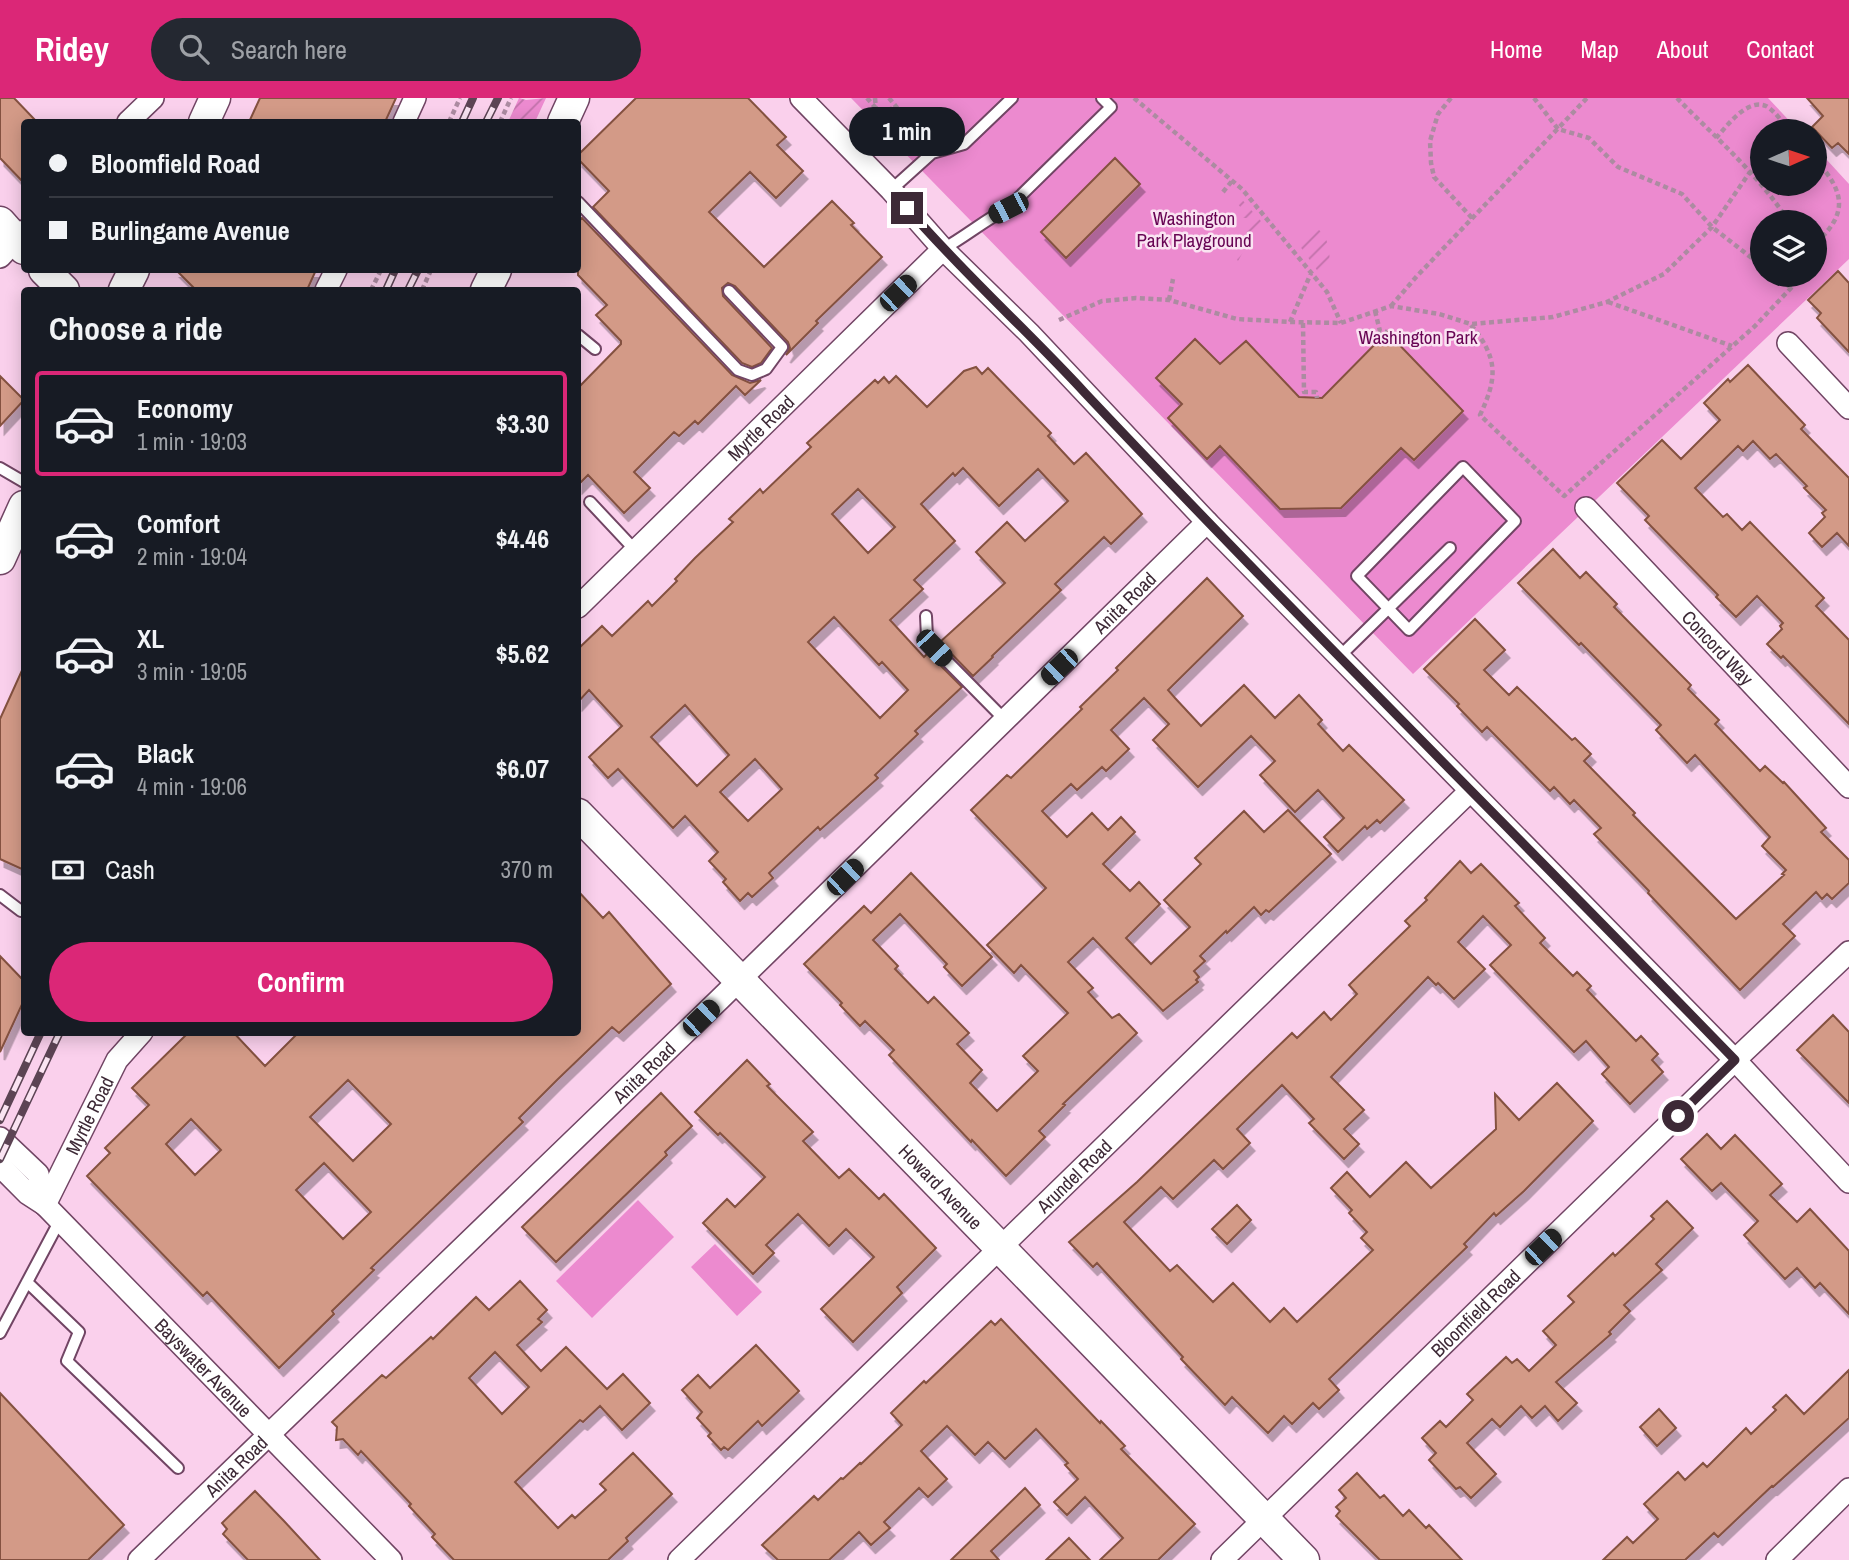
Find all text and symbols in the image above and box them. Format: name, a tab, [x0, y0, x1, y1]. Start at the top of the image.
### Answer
search box	[151, 18, 641, 81]
text: Ridey	[35, 27, 109, 71]
icon: search	[175, 30, 213, 68]
text: Search here	[231, 32, 347, 67]
text: Home	[1490, 33, 1542, 65]
text: Map	[1580, 33, 1619, 65]
text: About	[1657, 33, 1708, 65]
text: Contact	[1746, 33, 1814, 65]
callout: 1 min	[849, 106, 965, 155]
text: 1 min	[882, 116, 932, 147]
north arrow	[1750, 119, 1827, 196]
map controls	[1750, 119, 1827, 287]
text: Bloomfield Road	[91, 146, 260, 181]
car	[985, 189, 1032, 227]
route end	[891, 192, 923, 224]
park label: Washington Park Playground	[1136, 205, 1252, 253]
button: layers	[1750, 210, 1827, 287]
text: Burlingame Avenue	[91, 213, 290, 248]
car	[876, 271, 921, 315]
text: Choose a ride	[49, 307, 223, 350]
park label: Washington Park	[1359, 324, 1478, 350]
street label: Myrtle Road	[722, 389, 800, 466]
text: Economy	[137, 391, 233, 426]
icon: car	[53, 392, 116, 455]
text: $3.30	[496, 406, 549, 441]
text: 1 min · 19:03	[137, 426, 247, 457]
text: Comfort	[137, 506, 220, 541]
icon: car	[53, 507, 116, 570]
text: $4.46	[496, 521, 549, 556]
text: 2 min · 19:04	[137, 541, 247, 572]
street label: Anita Road	[1087, 566, 1162, 640]
street label: Concord Way	[1676, 605, 1759, 691]
text: XL	[137, 621, 164, 656]
icon: car	[53, 622, 116, 685]
car	[912, 626, 957, 670]
text: $5.62	[496, 636, 549, 671]
car	[1037, 645, 1082, 689]
text: 3 min · 19:05	[137, 656, 247, 687]
text: Black	[137, 736, 194, 771]
icon: car	[53, 737, 116, 800]
text: $6.07	[496, 751, 549, 786]
text: 4 min · 19:06	[137, 771, 247, 802]
icon: cash	[49, 851, 87, 889]
text: Cash	[105, 852, 155, 887]
text: 370 m	[501, 854, 553, 885]
car	[823, 855, 868, 899]
button: Confirm	[49, 942, 553, 1022]
car	[679, 996, 724, 1040]
street label: Anita Road	[606, 1036, 681, 1110]
street label: Myrtle Road	[59, 1072, 120, 1159]
route start	[1662, 1100, 1694, 1132]
street label: Arundel Road	[1030, 1133, 1117, 1219]
street label: Howard Avenue	[893, 1138, 988, 1235]
car	[1521, 1225, 1566, 1269]
street label: Bloomfield Road	[1425, 1263, 1526, 1362]
street label: Bayswater Avenue	[149, 1312, 258, 1423]
street label: Anita Road	[198, 1430, 273, 1503]

